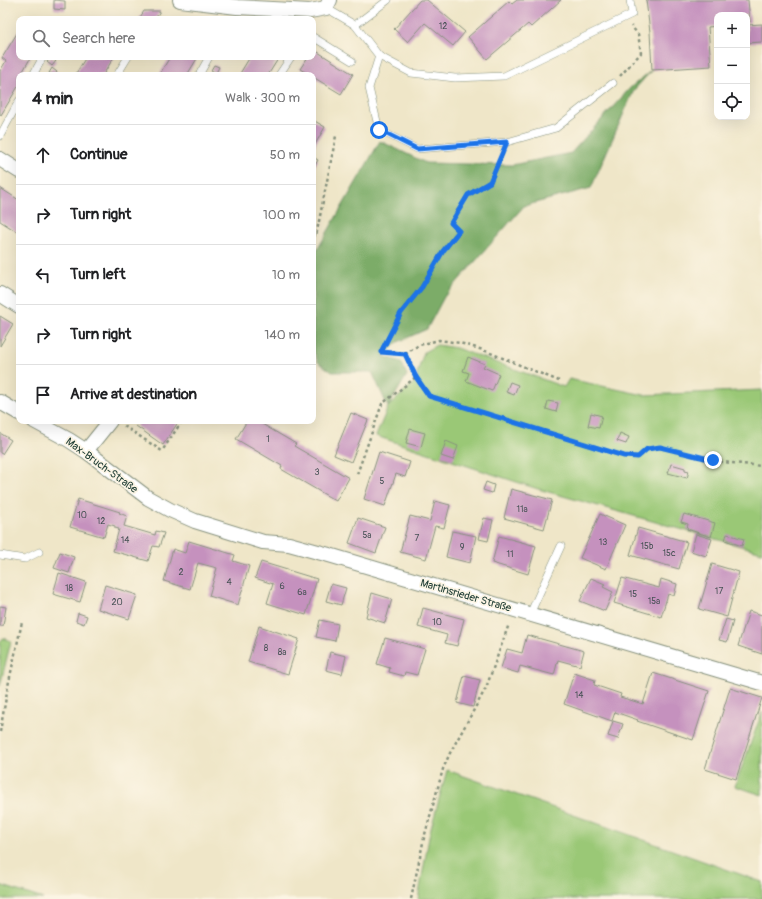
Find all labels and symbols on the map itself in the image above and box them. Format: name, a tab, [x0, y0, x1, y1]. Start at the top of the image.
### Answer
house number: 12	[439, 21, 447, 32]
route start	[370, 121, 388, 139]
house number: 1	[266, 434, 270, 445]
street label: Max-Bruch-Straße	[63, 435, 141, 496]
route end	[704, 451, 722, 469]
house number: 3	[314, 467, 320, 478]
house number: 5	[380, 476, 385, 487]
house number: 11a	[516, 504, 528, 515]
house number: 10	[77, 510, 87, 521]
house number: 12	[97, 516, 105, 527]
house number: 5a	[362, 530, 372, 541]
house number: 7	[415, 533, 420, 544]
house number: 14	[121, 535, 130, 546]
house number: 13	[599, 537, 607, 548]
house number: 15b	[641, 541, 654, 552]
house number: 9	[460, 542, 465, 553]
house number: 15c	[663, 548, 676, 559]
house number: 11	[506, 549, 514, 560]
house number: 2	[178, 567, 184, 578]
street label: Martinsrieder Straße	[419, 576, 513, 615]
house number: 4	[226, 577, 232, 588]
house number: 6	[279, 581, 285, 592]
house number: 18	[65, 583, 73, 594]
house number: 17	[715, 586, 723, 597]
house number: 6a	[297, 587, 307, 598]
house number: 15	[629, 589, 637, 600]
house number: 15a	[648, 596, 660, 607]
house number: 20	[111, 597, 123, 608]
house number: 10	[432, 617, 442, 628]
house number: 8	[264, 643, 269, 654]
house number: 8a	[278, 647, 286, 658]
house number: 14	[575, 690, 584, 701]

